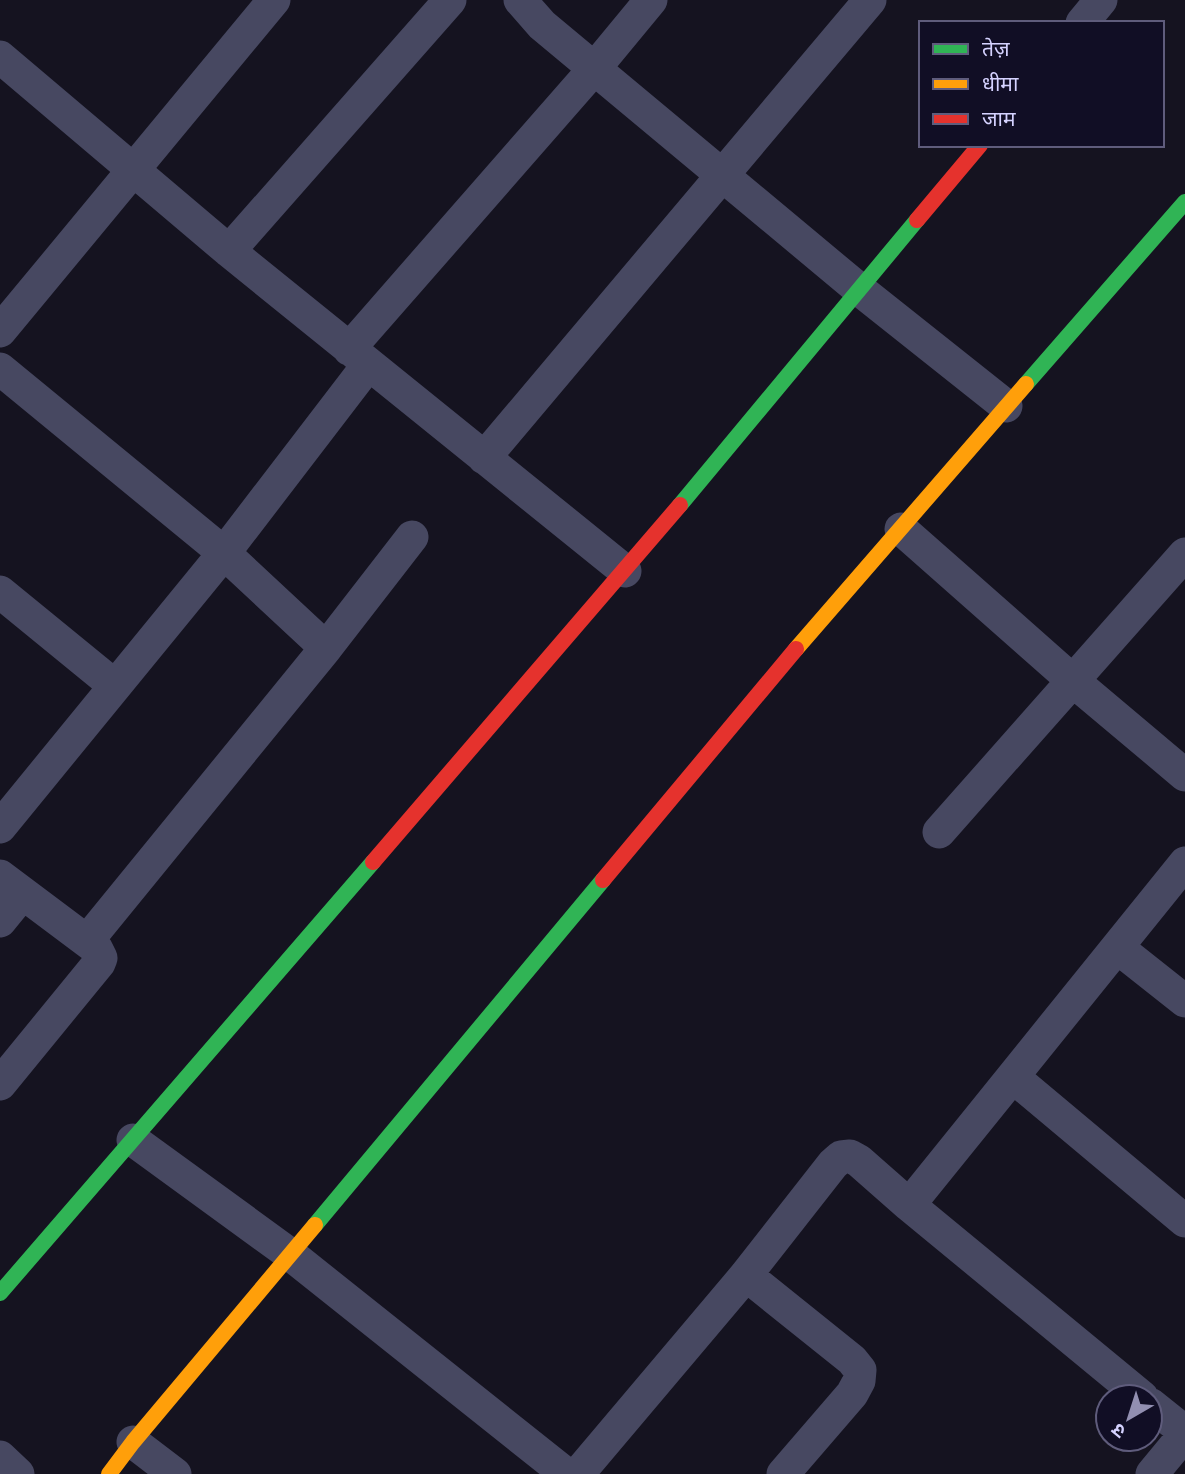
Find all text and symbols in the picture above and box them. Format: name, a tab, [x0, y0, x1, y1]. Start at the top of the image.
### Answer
legend	[919, 21, 1164, 147]
text: तेज़	[982, 37, 1010, 60]
text: धीमा	[982, 72, 1019, 95]
text: जाम	[982, 109, 1016, 130]
north arrow	[1094, 1383, 1164, 1453]
text: उ	[1108, 1419, 1130, 1441]

